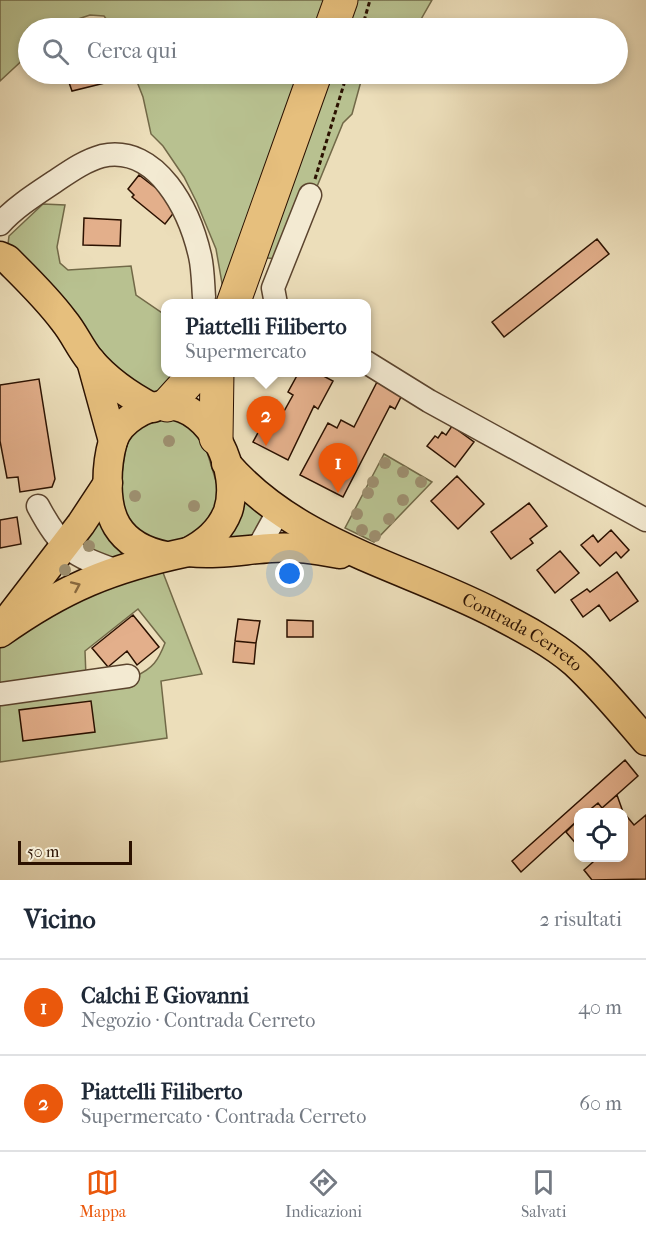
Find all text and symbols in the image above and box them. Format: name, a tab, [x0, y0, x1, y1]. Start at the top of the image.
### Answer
search box	[18, 18, 628, 84]
icon: search	[39, 35, 72, 68]
text: Cerca qui	[87, 38, 177, 64]
popup	[161, 299, 371, 377]
text: Piattelli Filiberto	[185, 314, 347, 340]
text: Supermercato	[185, 340, 306, 363]
pin: 2	[246, 396, 286, 446]
pin: 1	[318, 444, 358, 493]
your location	[275, 559, 304, 588]
one-way arrow	[70, 581, 81, 593]
street label: Contrada Cerreto	[459, 589, 587, 675]
map controls	[574, 808, 628, 862]
button: locate	[574, 808, 628, 862]
scale bar	[18, 838, 132, 866]
text: 50 m	[27, 842, 59, 861]
text: Vicino	[24, 904, 96, 935]
text: 2 risultati	[539, 908, 622, 931]
text: Calchi E Giovanni	[81, 983, 249, 1009]
text: 1	[40, 996, 47, 1019]
text: 40 m	[578, 996, 622, 1019]
text: Negozio · Contrada Cerreto	[81, 1009, 315, 1032]
text: Piattelli Filiberto	[81, 1079, 242, 1105]
text: 2	[38, 1092, 49, 1115]
text: 60 m	[579, 1092, 622, 1115]
text: Supermercato · Contrada Cerreto	[81, 1105, 366, 1128]
tab: Mappa	[79, 1166, 126, 1221]
tab: Indicazioni	[285, 1166, 362, 1221]
tab: Salvati	[521, 1166, 567, 1221]

